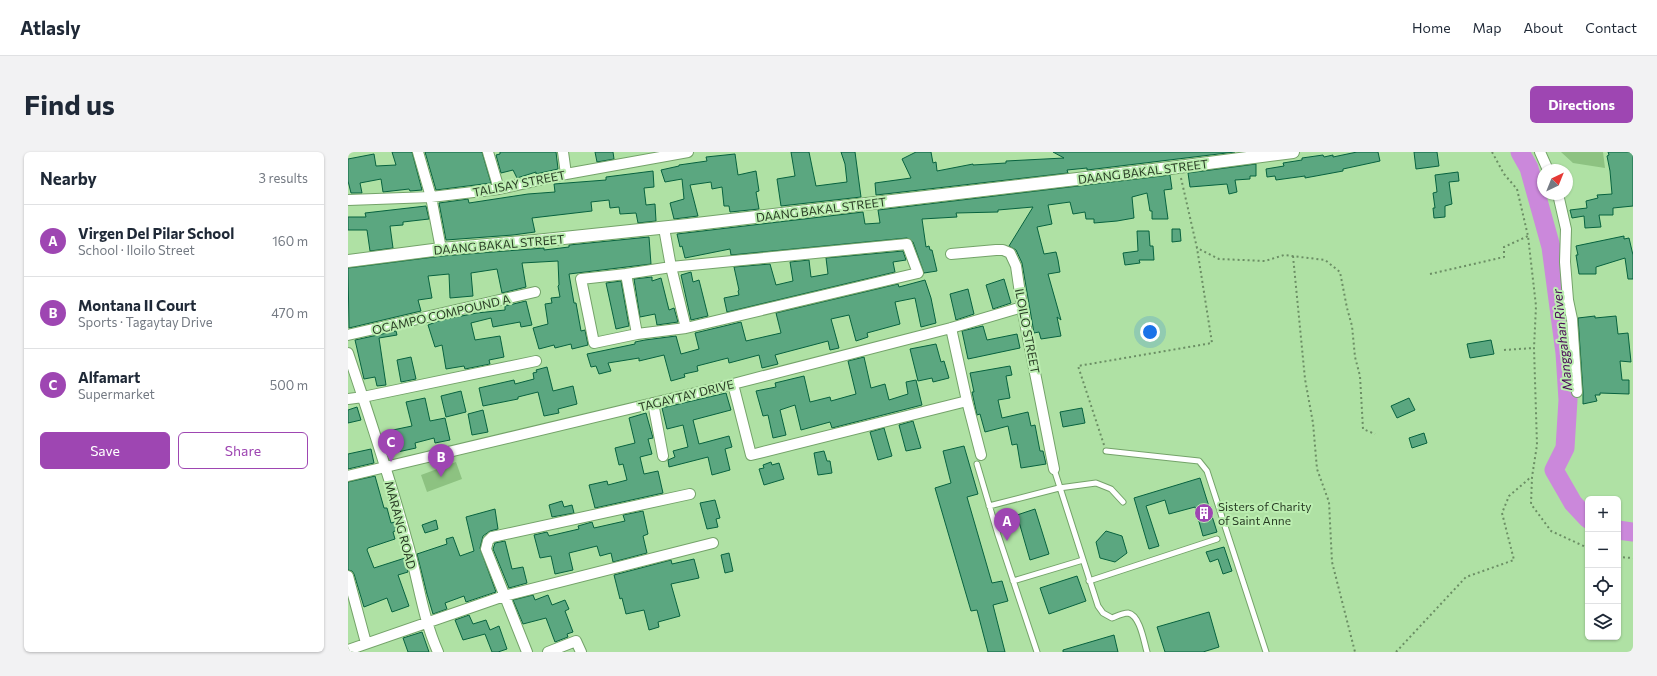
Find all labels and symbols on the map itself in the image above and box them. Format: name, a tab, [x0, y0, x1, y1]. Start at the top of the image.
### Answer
street label: DAANG BAKAL STREET	[1077, 156, 1209, 186]
north arrow	[1537, 164, 1573, 200]
street label: TALISAY STREET	[471, 167, 567, 199]
street label: DAANG BAKAL STREET	[755, 194, 887, 224]
street label: DAANG BAKAL STREET	[433, 231, 565, 257]
street label: ILOILO STREET	[1013, 287, 1043, 375]
water label: Manggahan River	[1549, 288, 1575, 392]
street label: OCAMPO COMPOUND A	[371, 291, 511, 337]
your location	[1140, 322, 1160, 342]
street label: TAGAYTAY DRIVE	[637, 376, 735, 414]
pin: C	[378, 429, 404, 462]
pin: B	[428, 444, 454, 477]
street label: MARANG ROAD	[383, 479, 420, 571]
place label: Sisters of Charity of Saint Anne	[1218, 499, 1312, 527]
building icon: Sisters of Charity of Saint Anne	[1193, 502, 1215, 524]
pin: A	[994, 508, 1020, 541]

